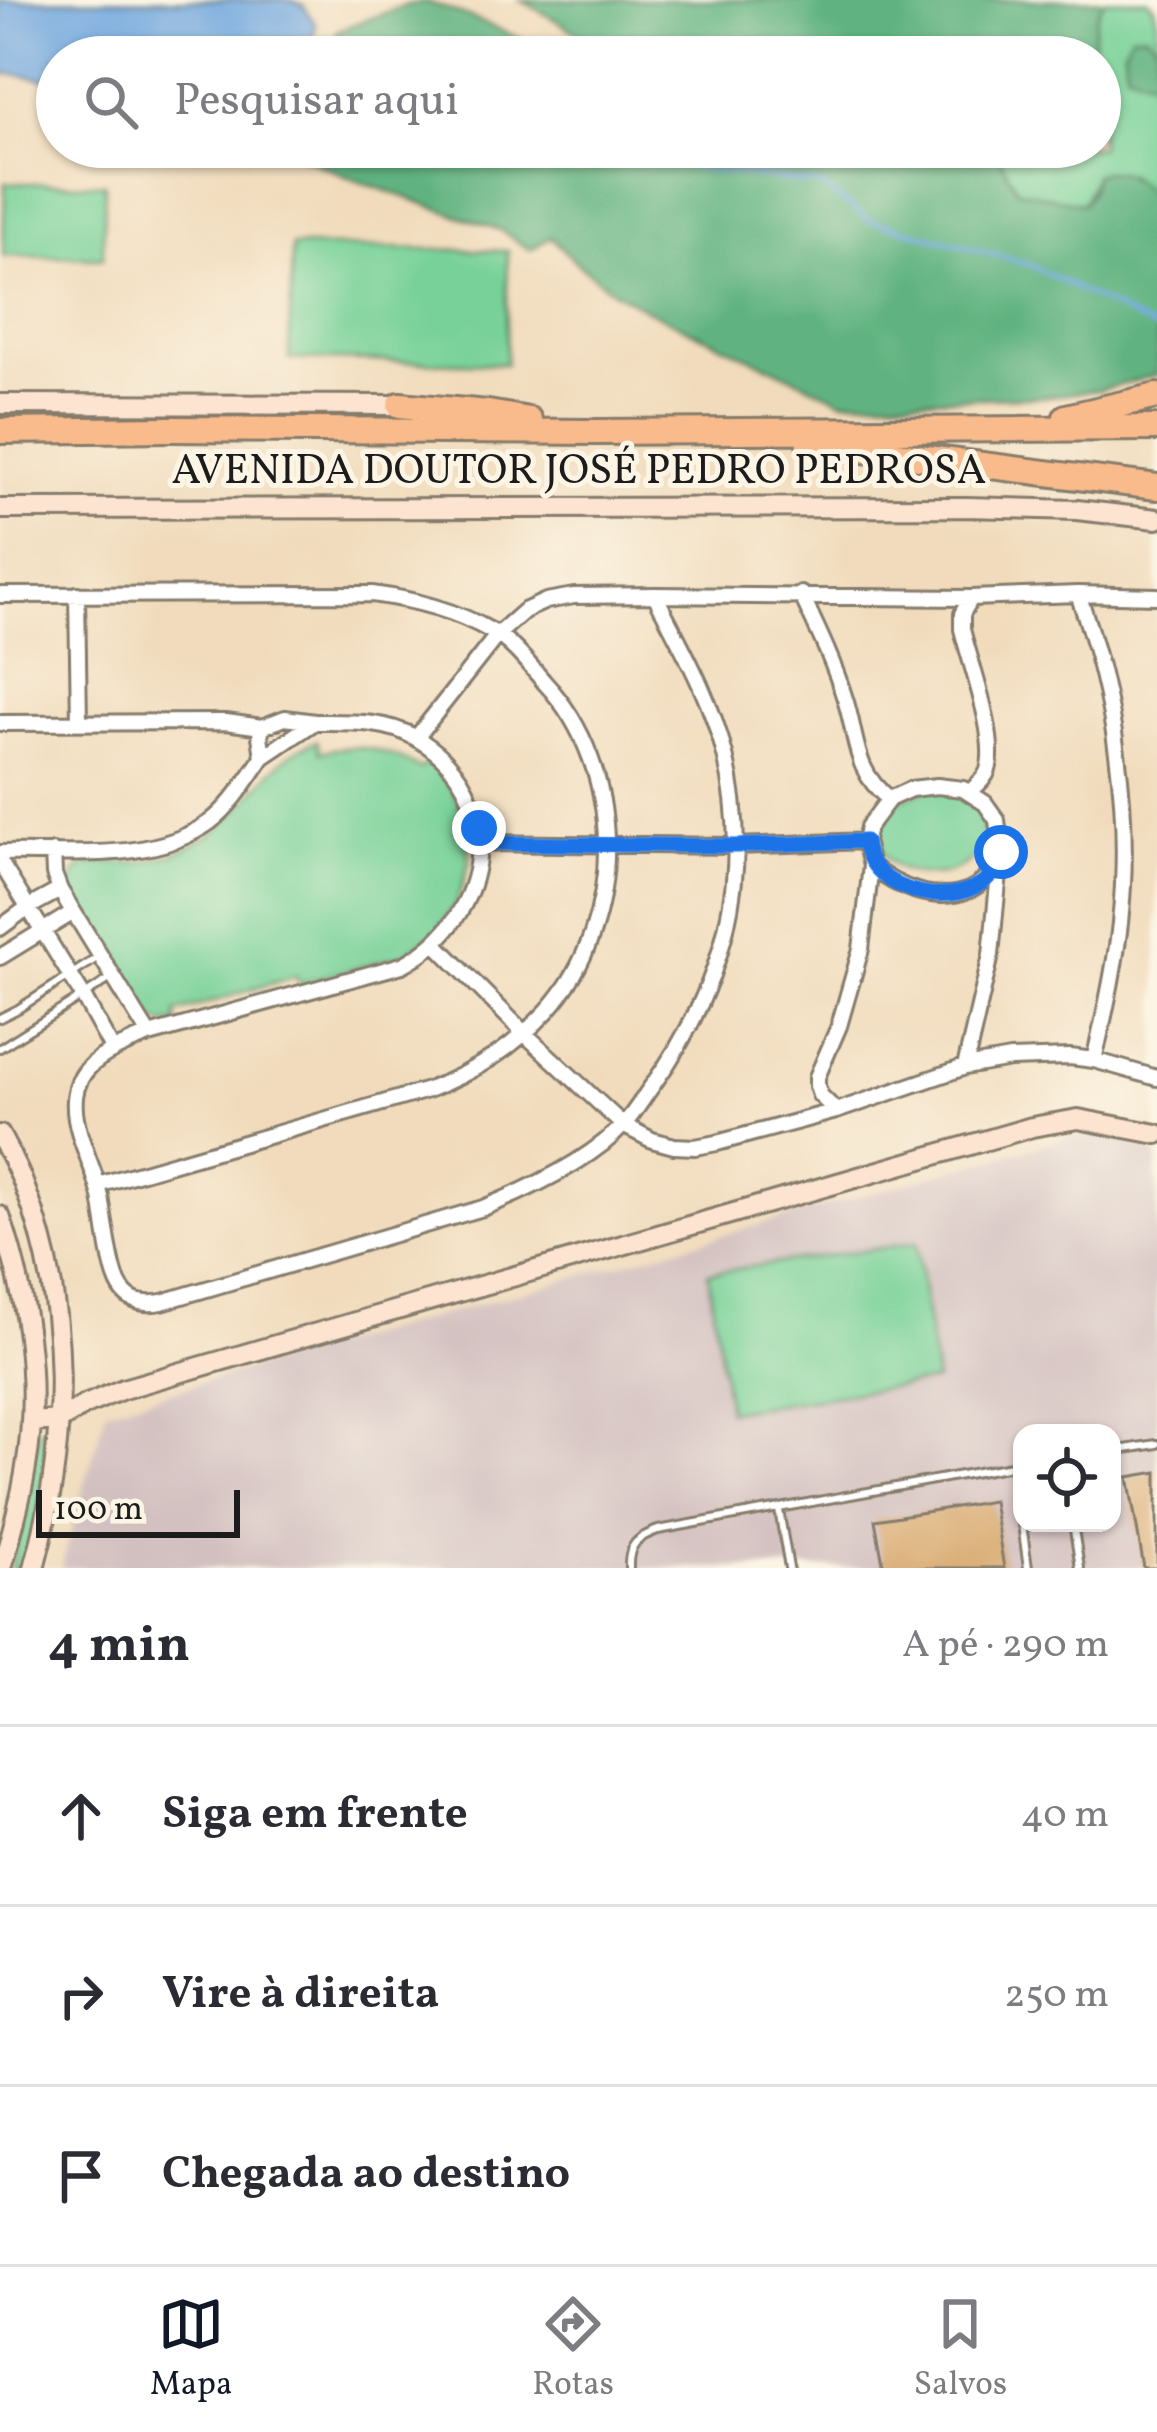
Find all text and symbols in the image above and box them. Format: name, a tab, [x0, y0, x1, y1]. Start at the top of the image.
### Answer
search box	[36, 36, 1121, 168]
icon: search	[78, 69, 144, 135]
text: Pesquisar aqui	[174, 71, 459, 134]
street label: AVENIDA DOUTOR JOSÉ PEDRO PEDROSA	[172, 443, 986, 502]
route end	[452, 801, 506, 855]
route start	[974, 825, 1028, 879]
map controls	[1013, 1424, 1121, 1532]
button: locate	[1013, 1424, 1121, 1532]
scale bar	[36, 1484, 240, 1537]
text: 100 m	[54, 1488, 143, 1534]
text: 4 min	[48, 1611, 190, 1682]
text: A pé · 290 m	[902, 1619, 1109, 1673]
icon: ahead	[48, 1783, 114, 1849]
text: Siga em frente	[162, 1784, 468, 1847]
text: 40 m	[1021, 1789, 1109, 1843]
icon: right	[48, 1963, 114, 2029]
text: Vire à direita	[162, 1964, 439, 2027]
text: 250 m	[1004, 1969, 1109, 2023]
icon: arrive	[48, 2143, 114, 2209]
text: Chegada ao destino	[162, 2144, 570, 2207]
tab: Mapa	[150, 2291, 232, 2409]
tab: Rotas	[532, 2291, 614, 2409]
tab: Salvos	[914, 2291, 1007, 2409]

